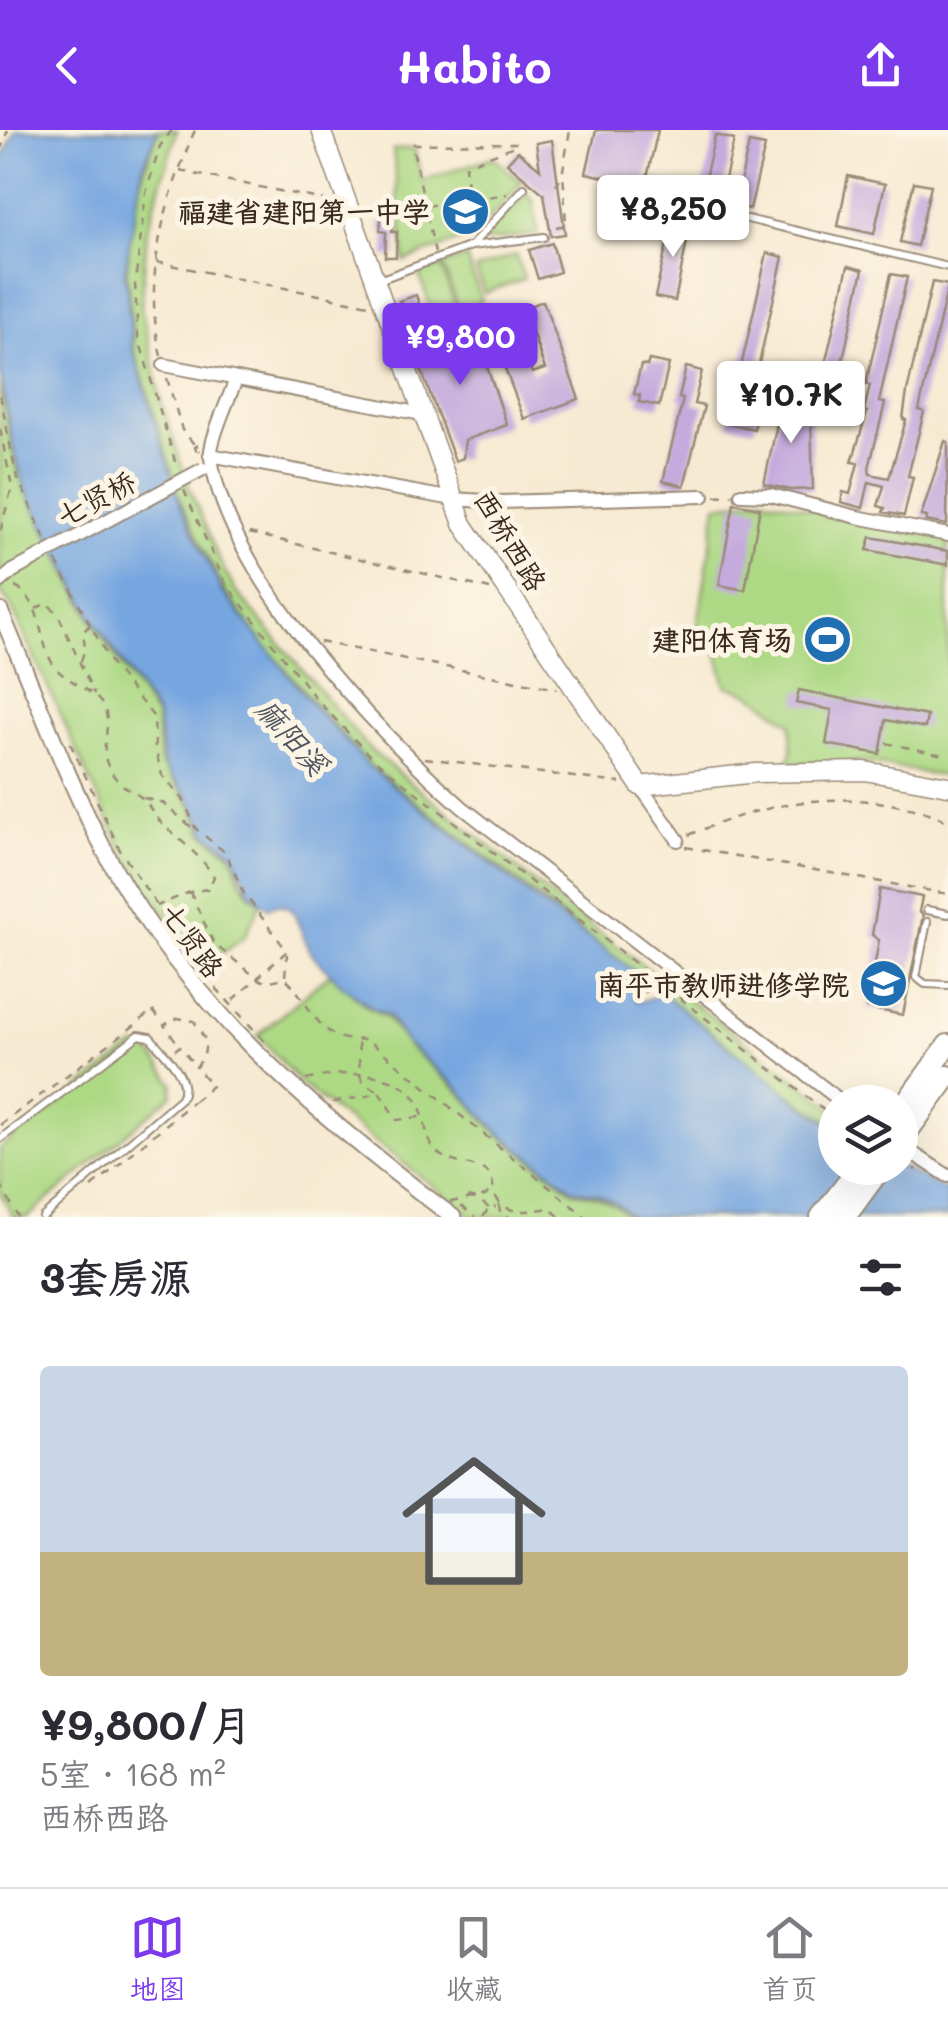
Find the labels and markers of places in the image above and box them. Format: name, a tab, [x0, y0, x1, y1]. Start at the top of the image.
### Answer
pin: ¥8,250	[592, 175, 754, 260]
school or university icon: 福建省建阳第一中学	[439, 185, 491, 237]
place label: 福建省建阳第一中学	[178, 193, 430, 229]
pin: ¥9,800	[379, 303, 541, 388]
pin: ¥10.7K	[710, 361, 872, 446]
sports icon: 建阳体育场	[801, 613, 853, 665]
place label: 建阳体育场	[652, 621, 792, 657]
school or university icon: 南平市教师进修学院	[858, 958, 910, 1010]
place label: 南平市教师进修学院	[597, 966, 849, 1002]

